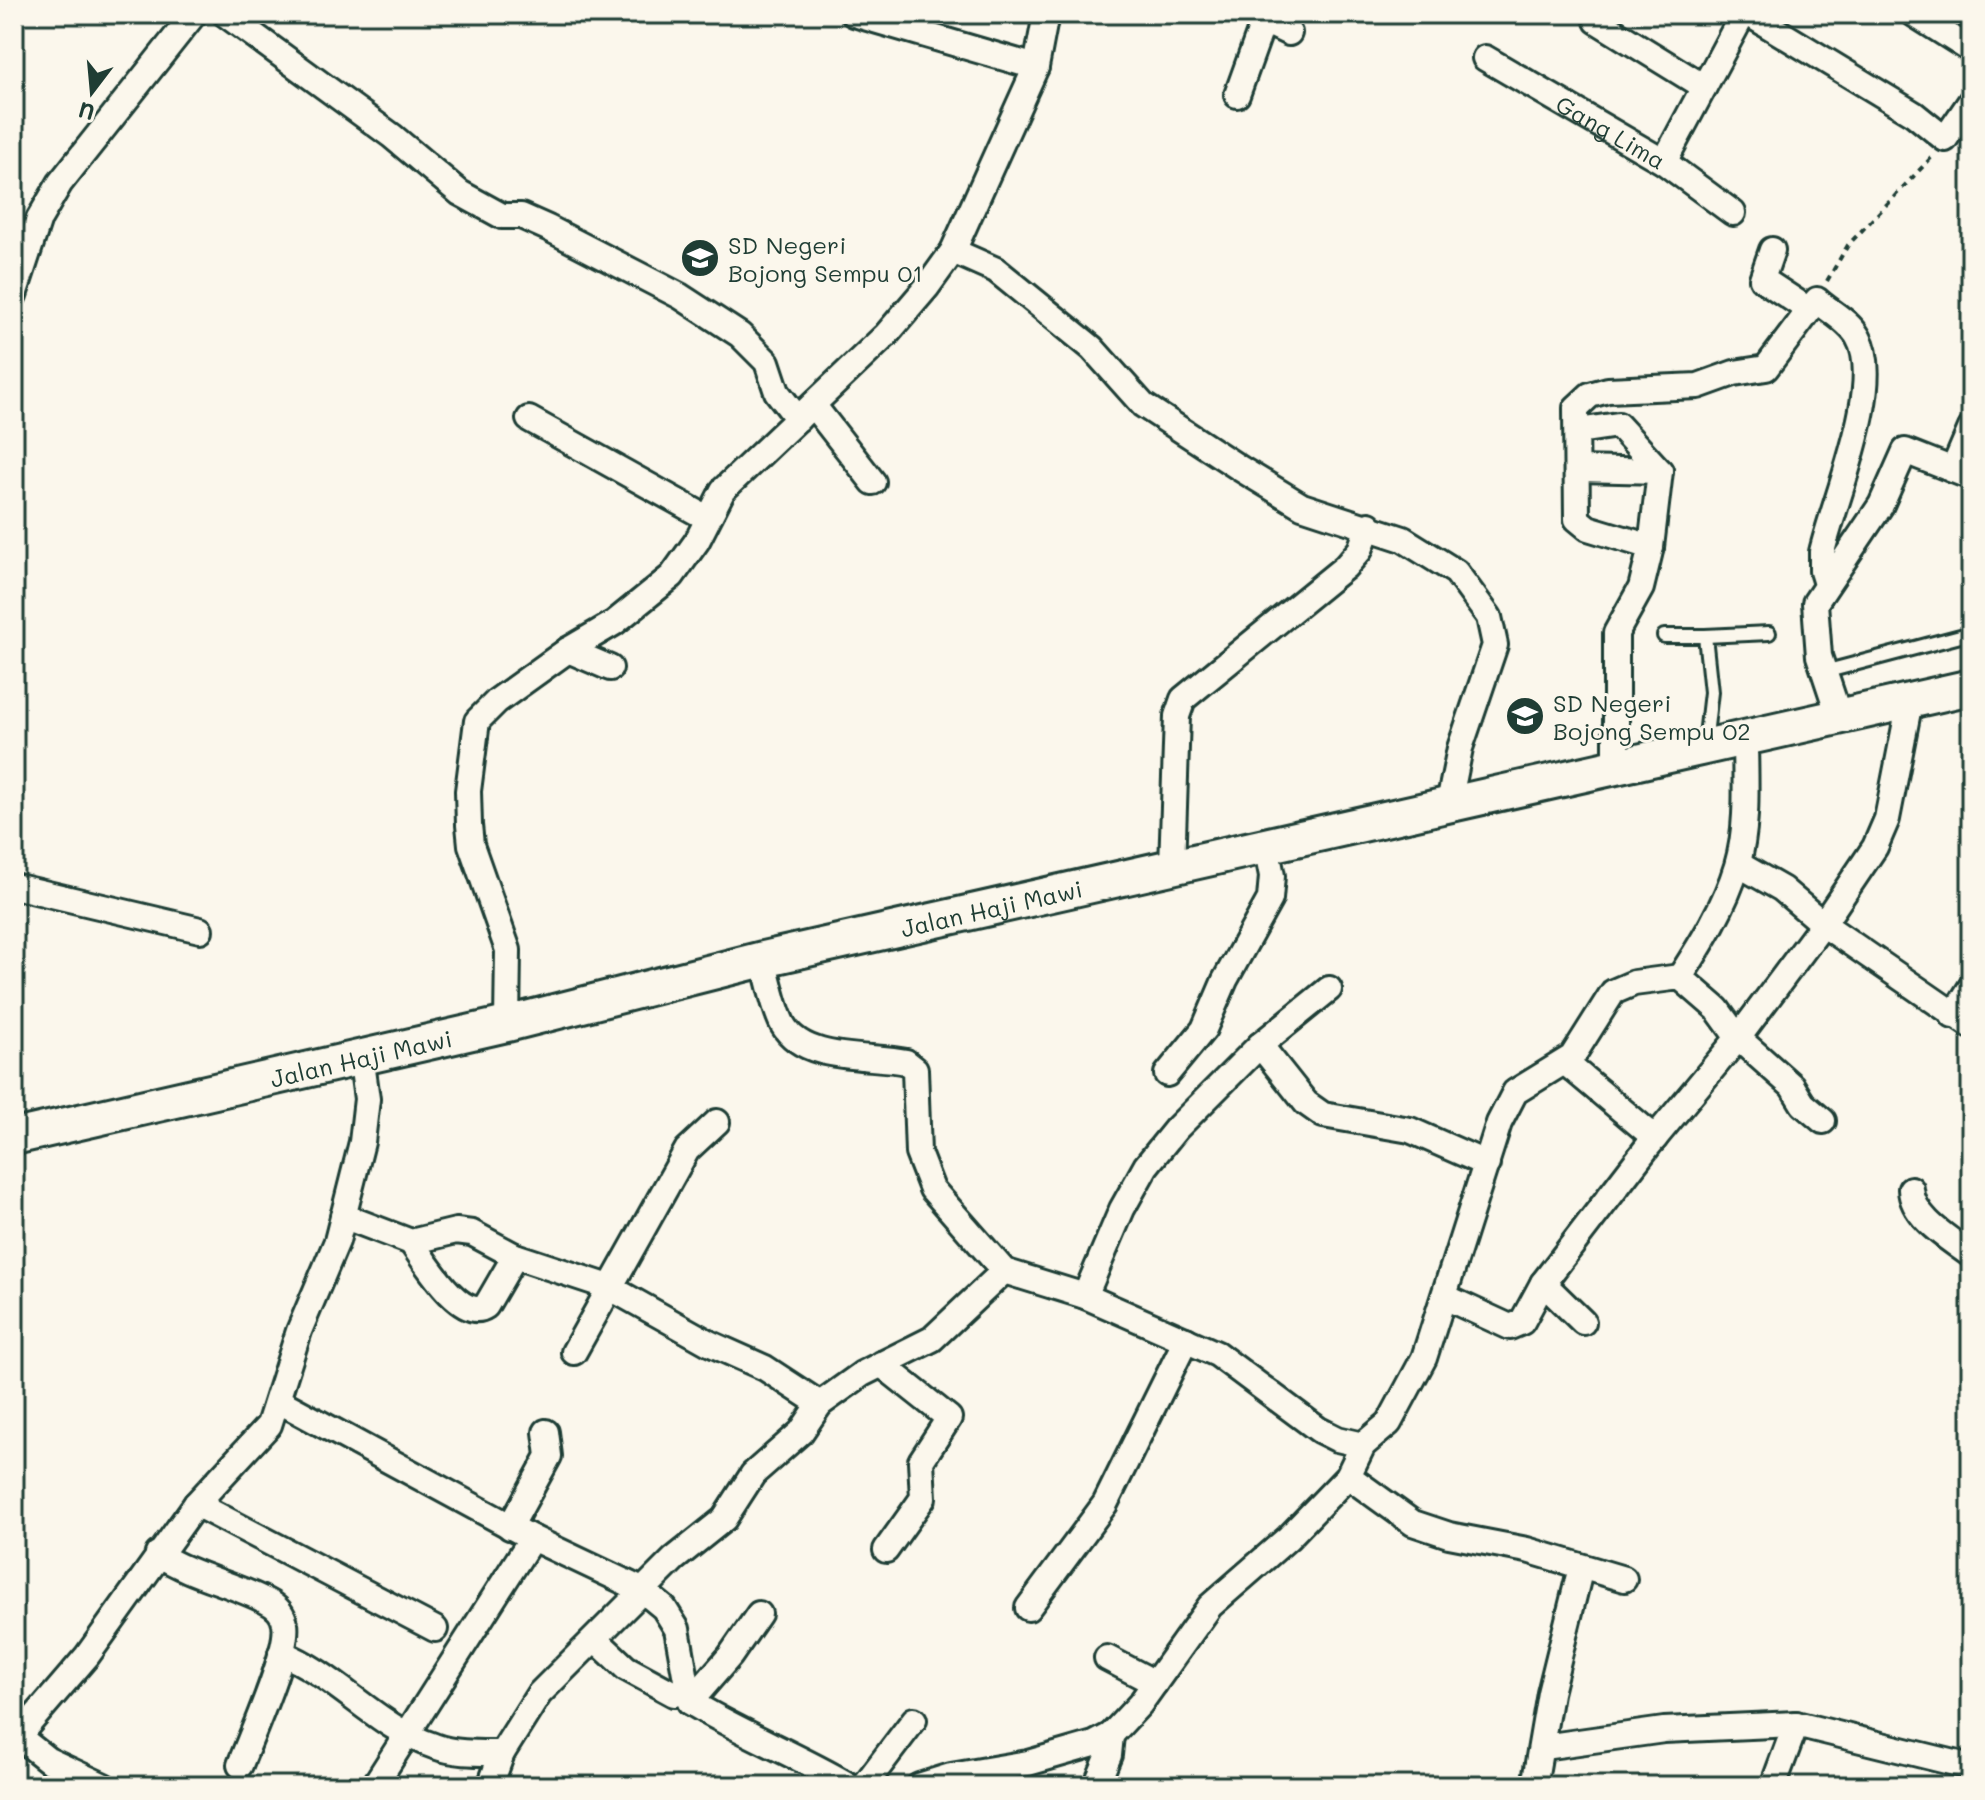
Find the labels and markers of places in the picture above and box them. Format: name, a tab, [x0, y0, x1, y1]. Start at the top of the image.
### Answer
place label: SD Negeri Bojong Sempu 01	[728, 229, 923, 288]
school or university icon: SD Negeri Bojong Sempu 01	[679, 237, 721, 279]
place label: SD Negeri Bojong Sempu 02	[1553, 687, 1751, 746]
school or university icon: SD Negeri Bojong Sempu 02	[1504, 695, 1546, 737]

